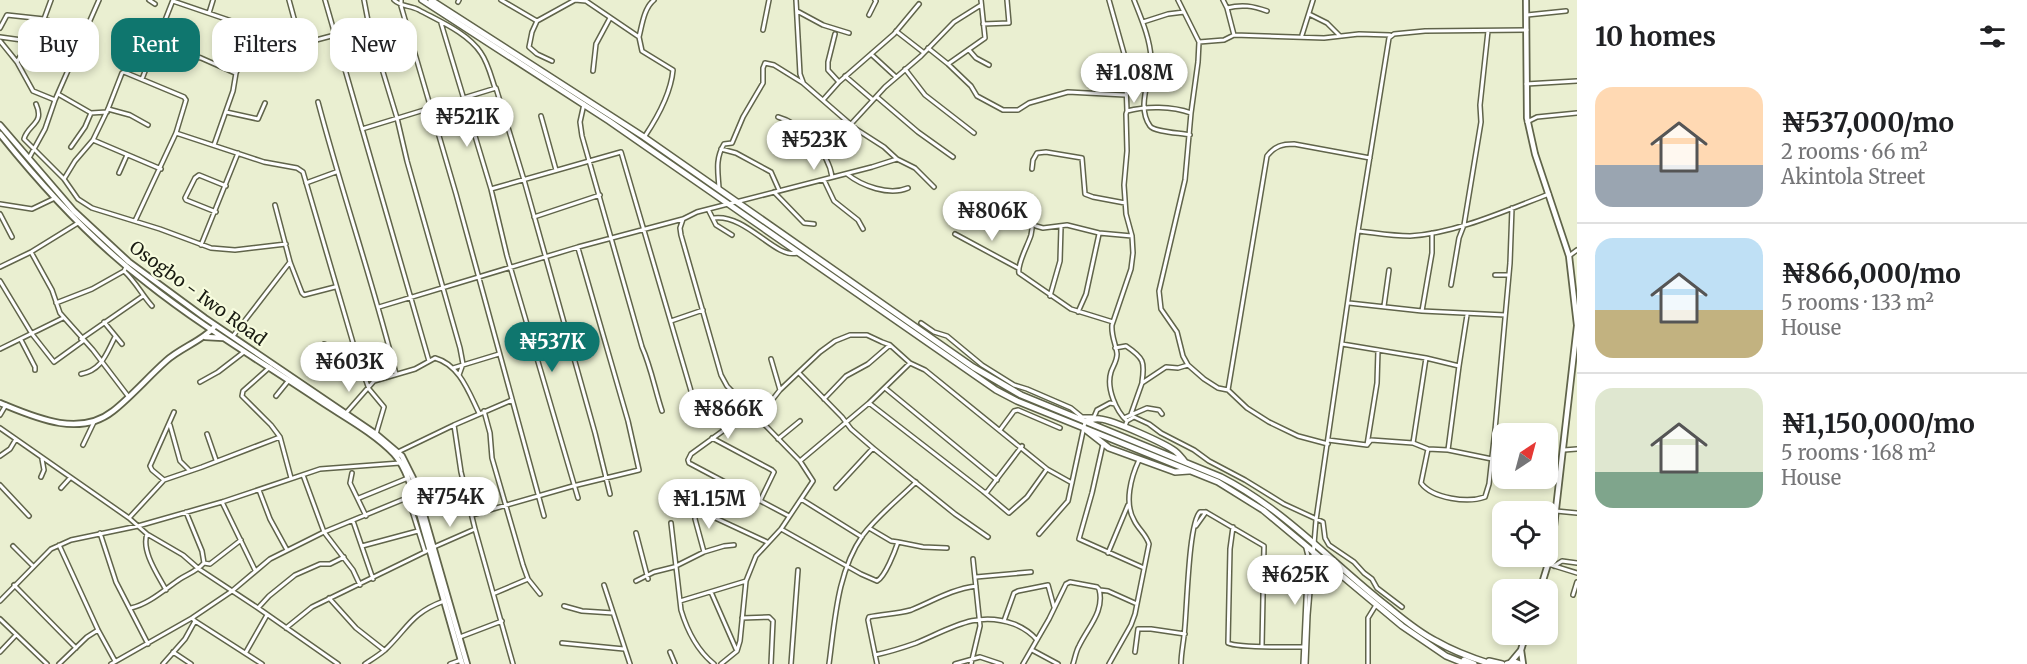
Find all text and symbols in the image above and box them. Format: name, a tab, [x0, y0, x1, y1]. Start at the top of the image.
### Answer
chip: Buy	[18, 18, 99, 72]
chip: Rent	[111, 18, 200, 72]
chip: Filters	[212, 18, 318, 72]
chip: New	[330, 18, 417, 72]
text: 10 homes	[1595, 20, 1716, 53]
icon: filters	[1976, 20, 2009, 53]
pin: ₦1.08M	[1085, 53, 1183, 104]
text: ₦1.08M	[1095, 60, 1173, 85]
pin: ₦521K	[425, 97, 509, 148]
text: ₦521K	[435, 104, 499, 129]
text: ₦537,000/mo	[1781, 106, 1954, 139]
icon: home	[1643, 111, 1715, 183]
pin: ₦523K	[772, 120, 856, 171]
text: ₦523K	[781, 127, 847, 152]
text: 2 rooms · 66 m²	[1781, 139, 1928, 164]
text: Akintola Street	[1781, 164, 1925, 189]
pin: ₦806K	[950, 191, 1034, 242]
text: ₦806K	[957, 198, 1027, 223]
street label: Osogbo - Iwo Road	[125, 236, 271, 351]
text: ₦866,000/mo	[1781, 257, 1961, 290]
icon: home	[1643, 262, 1715, 334]
text: 5 rooms · 133 m²	[1781, 290, 1934, 315]
text: House	[1781, 315, 1841, 340]
pin: ₦537K	[510, 322, 594, 373]
text: ₦537K	[519, 329, 585, 354]
pin: ₦603K	[307, 342, 391, 393]
text: ₦603K	[314, 349, 384, 374]
pin: ₦866K	[686, 389, 770, 440]
text: ₦866K	[693, 396, 763, 421]
text: ₦1,150,000/mo	[1781, 407, 1975, 440]
icon: home	[1643, 412, 1715, 484]
north arrow	[1492, 423, 1558, 489]
map controls	[1492, 423, 1558, 645]
text: 5 rooms · 168 m²	[1781, 440, 1936, 465]
text: House	[1781, 465, 1841, 490]
pin: ₦754K	[408, 477, 492, 528]
pin: ₦1.15M	[660, 479, 758, 530]
text: ₦754K	[416, 484, 484, 509]
text: ₦1.15M	[672, 486, 746, 511]
button: locate	[1492, 501, 1558, 567]
pin: ₦625K	[1253, 555, 1337, 606]
text: ₦625K	[1261, 562, 1329, 587]
button: layers	[1492, 579, 1558, 645]

